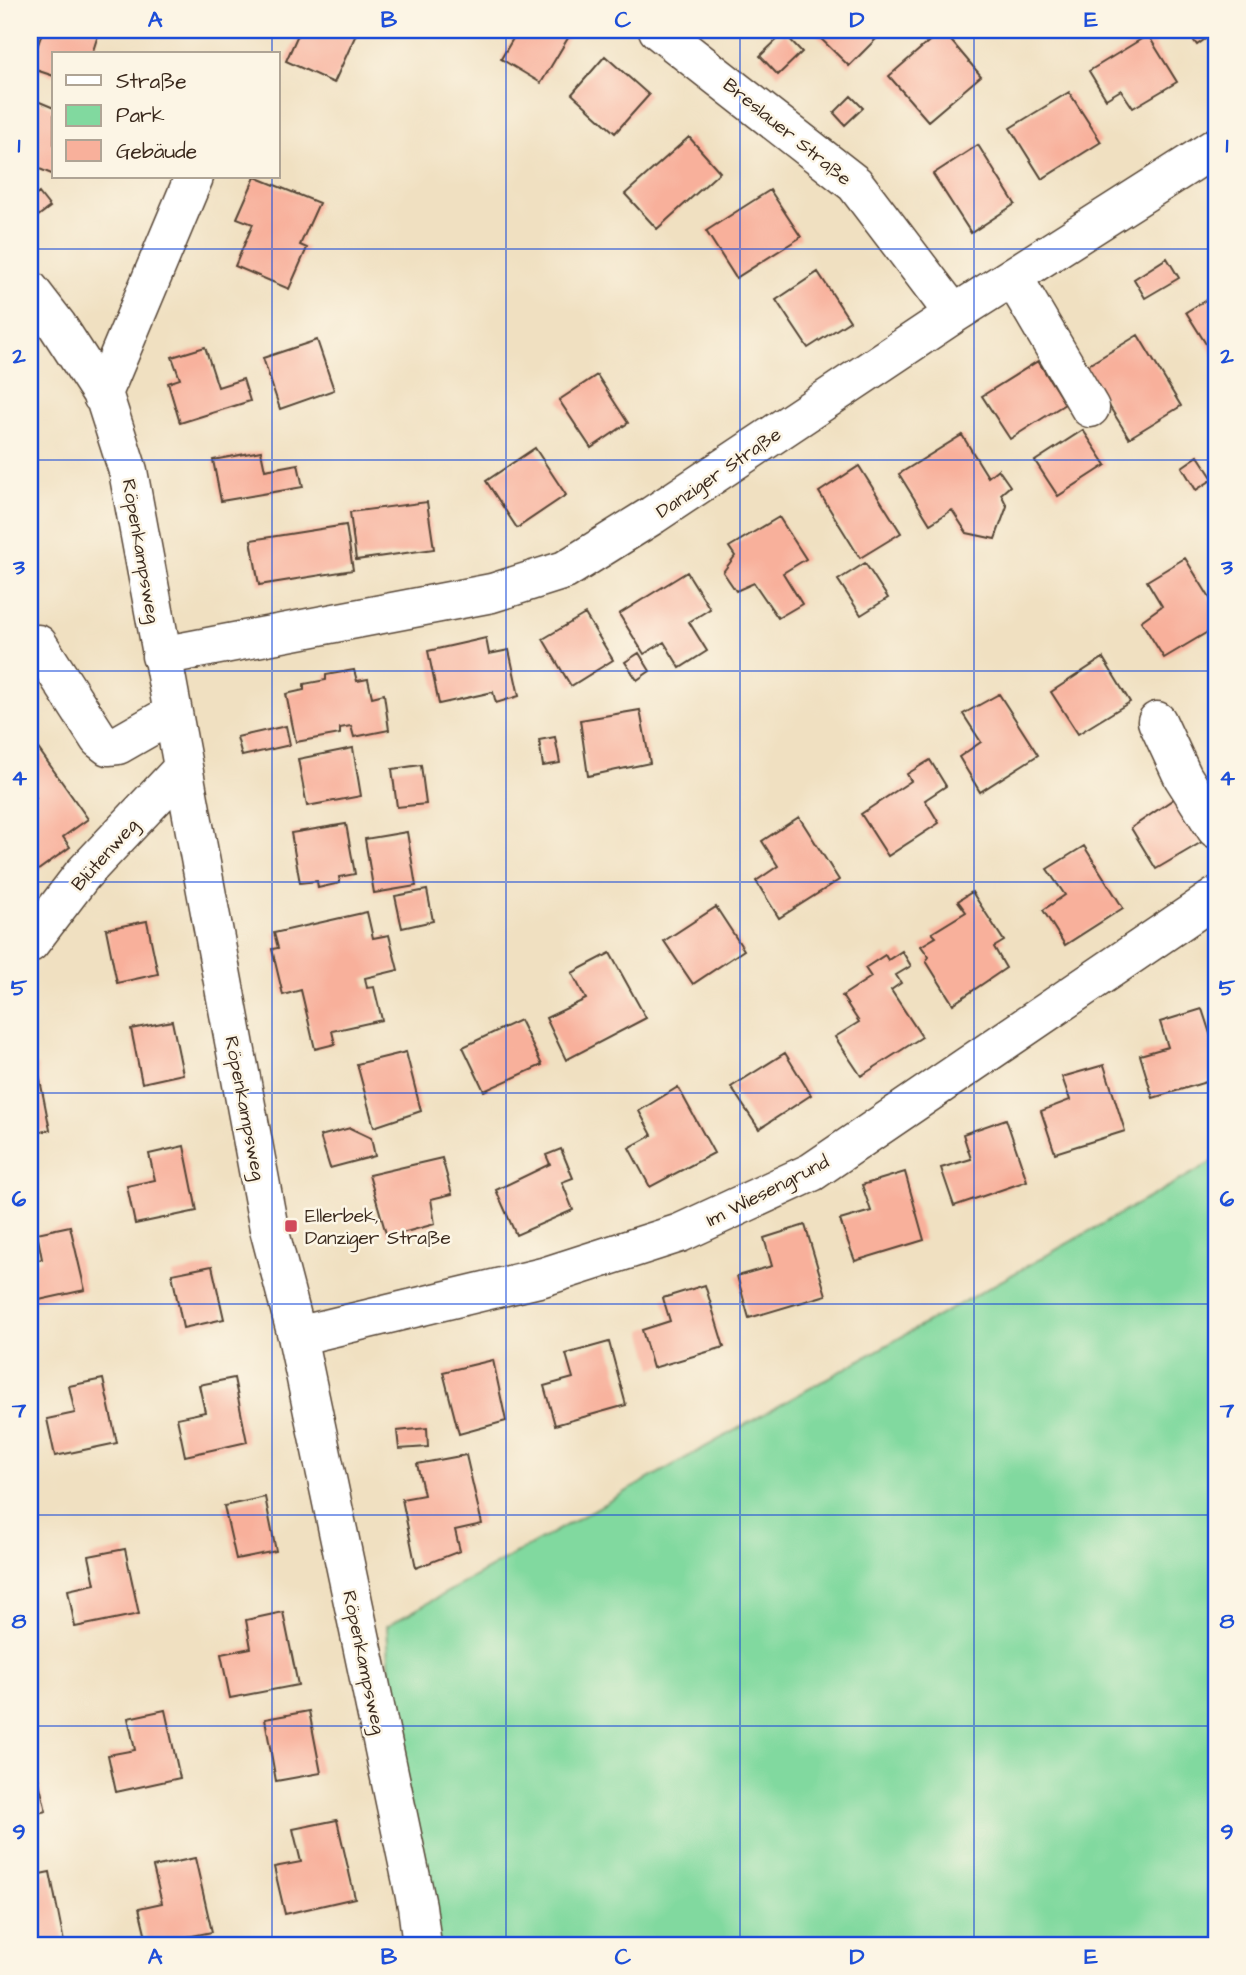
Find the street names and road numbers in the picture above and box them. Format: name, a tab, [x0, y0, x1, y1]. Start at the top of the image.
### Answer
street label: Breslauer Straße	[717, 72, 857, 192]
street label: Danziger Straße	[651, 421, 787, 526]
street label: Röpenkampsweg	[114, 477, 167, 626]
street label: Blütenweg	[65, 813, 146, 898]
street label: Röpenkampsweg	[216, 1034, 272, 1183]
street label: Im Wiesengrund	[702, 1149, 835, 1235]
street label: Röpenkampsweg	[334, 1588, 392, 1737]

